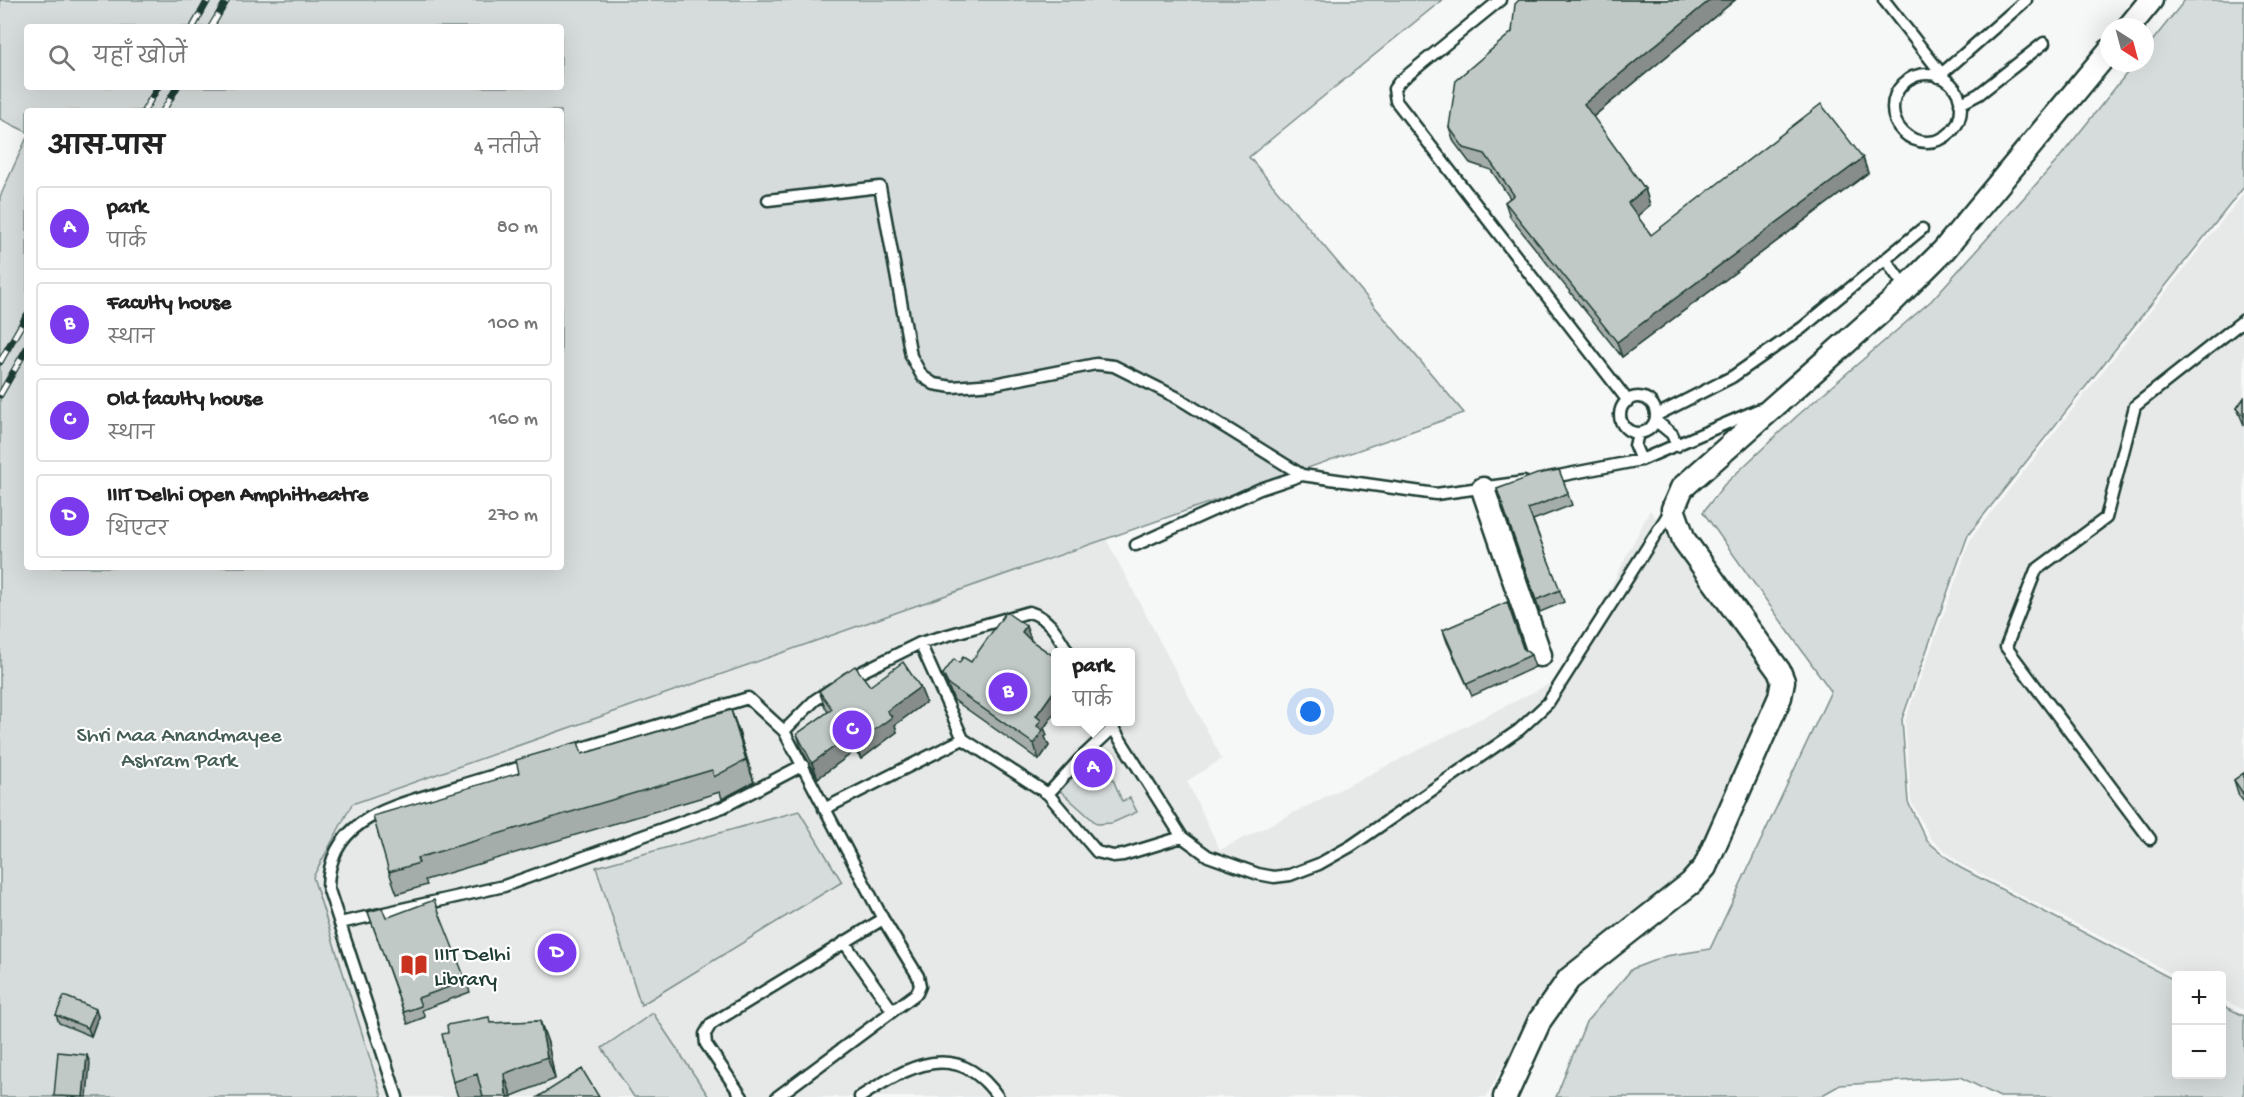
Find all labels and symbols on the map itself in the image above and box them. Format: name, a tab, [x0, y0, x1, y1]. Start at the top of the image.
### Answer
north arrow	[2100, 18, 2154, 72]
pin: B	[988, 670, 1028, 714]
your location	[1296, 697, 1325, 726]
pin: C	[832, 708, 872, 752]
park label: Shri Maa Anandmayee Ashram Park	[76, 724, 282, 775]
pin: A	[1074, 746, 1112, 790]
pin: D	[538, 930, 576, 976]
place label: IIIT Delhi Library	[434, 943, 511, 994]
library icon: IIIT Delhi Library	[399, 950, 429, 980]

